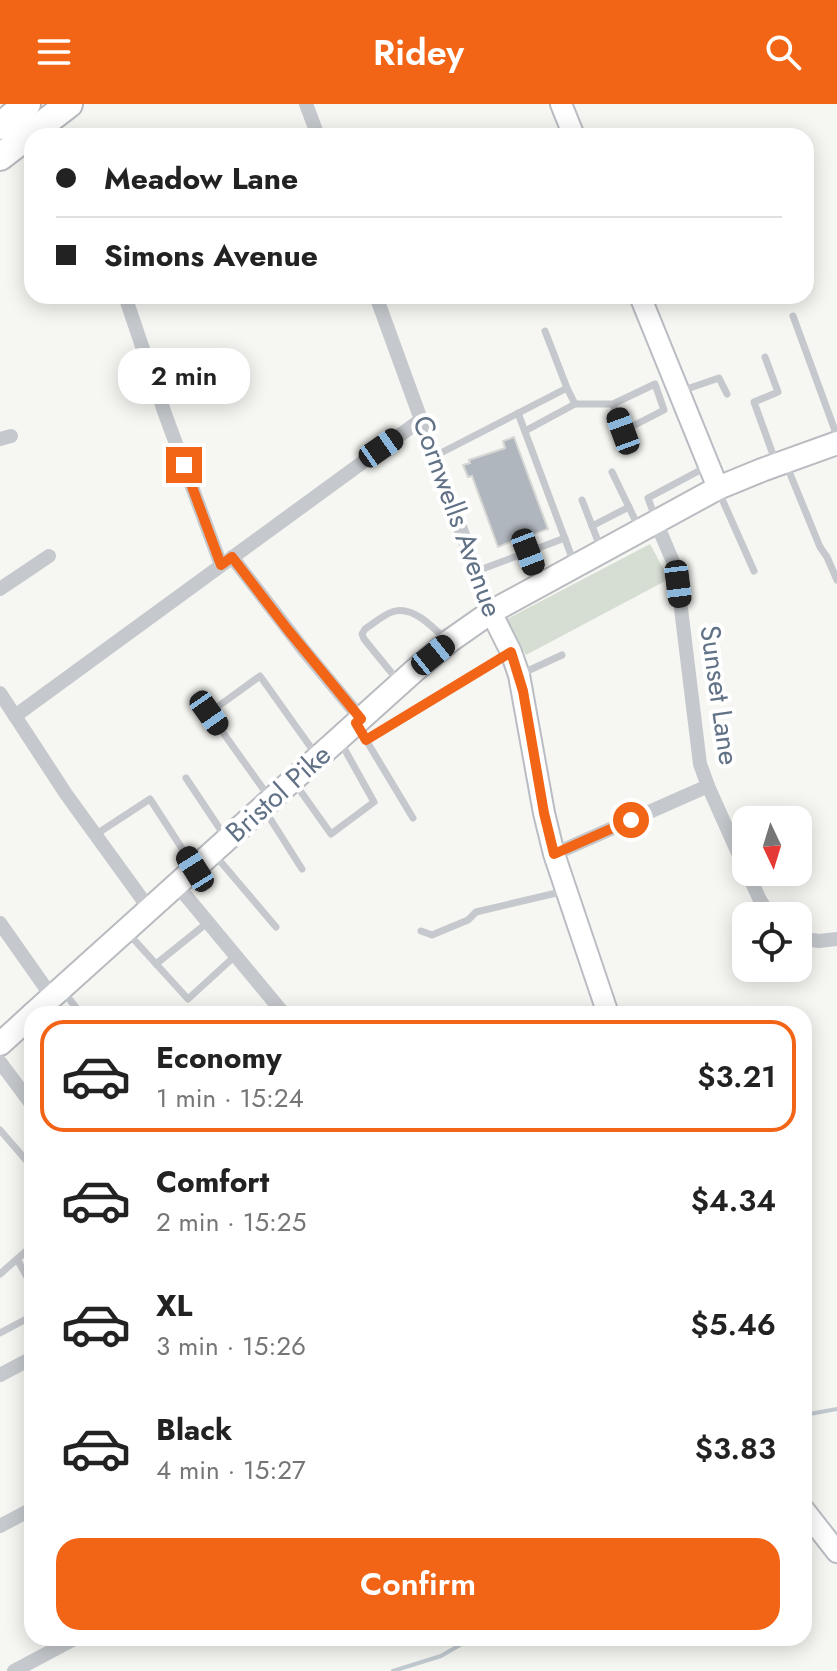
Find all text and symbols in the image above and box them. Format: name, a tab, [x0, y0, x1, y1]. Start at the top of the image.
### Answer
text: Ridey	[373, 26, 464, 78]
icon: menu	[32, 30, 76, 74]
icon: search	[761, 30, 805, 74]
text: Meadow Lane	[104, 157, 298, 200]
text: Simons Avenue	[104, 234, 318, 277]
callout: 2 min	[118, 349, 250, 405]
text: 2 min	[151, 357, 217, 395]
car	[604, 404, 642, 458]
street label: Cornwells Avenue	[402, 410, 513, 623]
car	[354, 424, 408, 472]
route end	[166, 447, 202, 483]
car	[508, 525, 548, 579]
car	[663, 559, 693, 609]
street label: Sunset Lane	[689, 623, 750, 768]
car	[407, 631, 459, 679]
car	[185, 686, 233, 740]
street label: Bristol Pike	[216, 735, 340, 852]
route start	[613, 802, 649, 838]
north arrow	[732, 806, 812, 886]
map controls	[732, 806, 812, 982]
car	[172, 842, 218, 896]
button: locate	[732, 902, 812, 982]
text: Economy	[156, 1036, 282, 1079]
icon: car	[60, 1040, 132, 1112]
text: $3.21	[697, 1055, 776, 1098]
text: 1 min · 15:24	[156, 1079, 304, 1117]
text: Comfort	[156, 1160, 269, 1203]
icon: car	[60, 1164, 132, 1236]
text: $4.34	[691, 1179, 776, 1222]
text: 2 min · 15:25	[156, 1203, 306, 1241]
text: XL	[156, 1284, 192, 1327]
icon: car	[60, 1288, 132, 1360]
text: $5.46	[691, 1303, 776, 1346]
text: 3 min · 15:26	[156, 1327, 306, 1365]
text: Black	[156, 1408, 232, 1451]
icon: car	[60, 1412, 132, 1484]
text: $3.83	[695, 1427, 776, 1470]
text: 4 min · 15:27	[156, 1451, 306, 1489]
button: Confirm	[56, 1538, 780, 1630]

